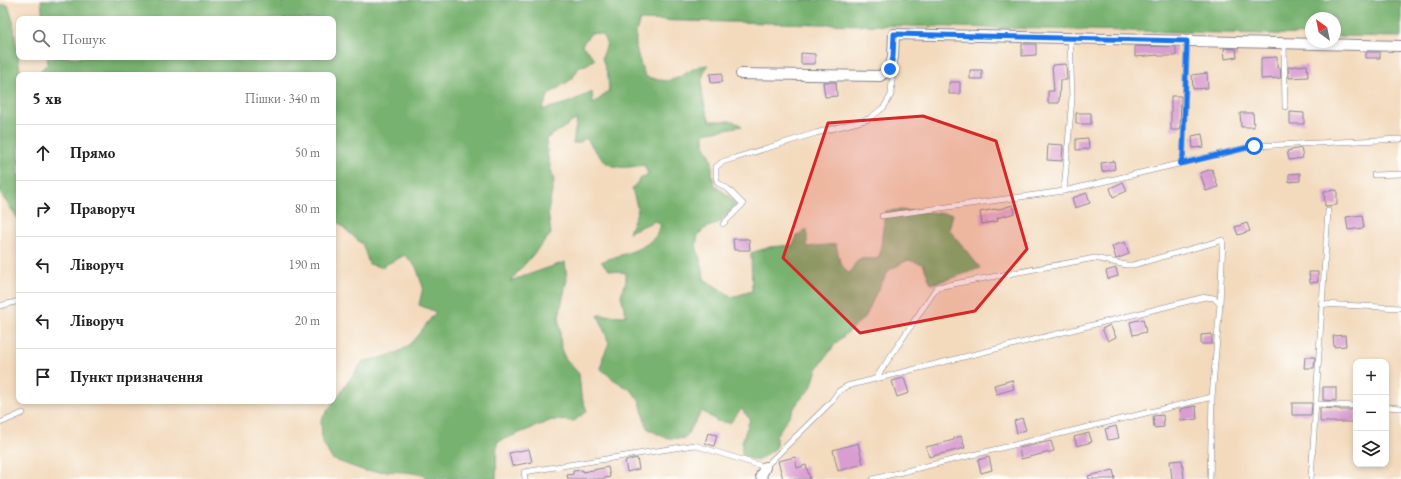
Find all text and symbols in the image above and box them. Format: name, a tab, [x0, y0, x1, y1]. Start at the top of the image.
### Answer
north arrow	[1305, 12, 1341, 48]
search box	[16, 16, 336, 60]
icon: search	[30, 27, 52, 49]
text: Пошук	[62, 29, 106, 48]
route end	[881, 60, 899, 78]
text: 5 хв	[32, 87, 62, 109]
text: Пішки · 340 m	[245, 90, 320, 107]
route start	[1245, 137, 1263, 155]
icon: ahead	[32, 142, 54, 164]
text: Прямо	[70, 143, 115, 162]
text: 50 m	[295, 144, 320, 161]
icon: right	[32, 198, 54, 220]
text: Праворуч	[70, 199, 135, 218]
text: 80 m	[295, 200, 320, 217]
icon: left	[32, 254, 54, 276]
text: Ліворуч	[70, 255, 124, 274]
text: 190 m	[289, 256, 320, 273]
icon: left	[32, 310, 54, 332]
text: Ліворуч	[70, 311, 124, 330]
text: 20 m	[295, 312, 320, 329]
map controls	[1353, 359, 1389, 467]
button: +	[1353, 359, 1389, 395]
icon: arrive	[32, 366, 54, 388]
text: Пункт призначення	[70, 367, 203, 386]
button: −	[1353, 395, 1389, 431]
button: layers	[1353, 431, 1389, 467]

